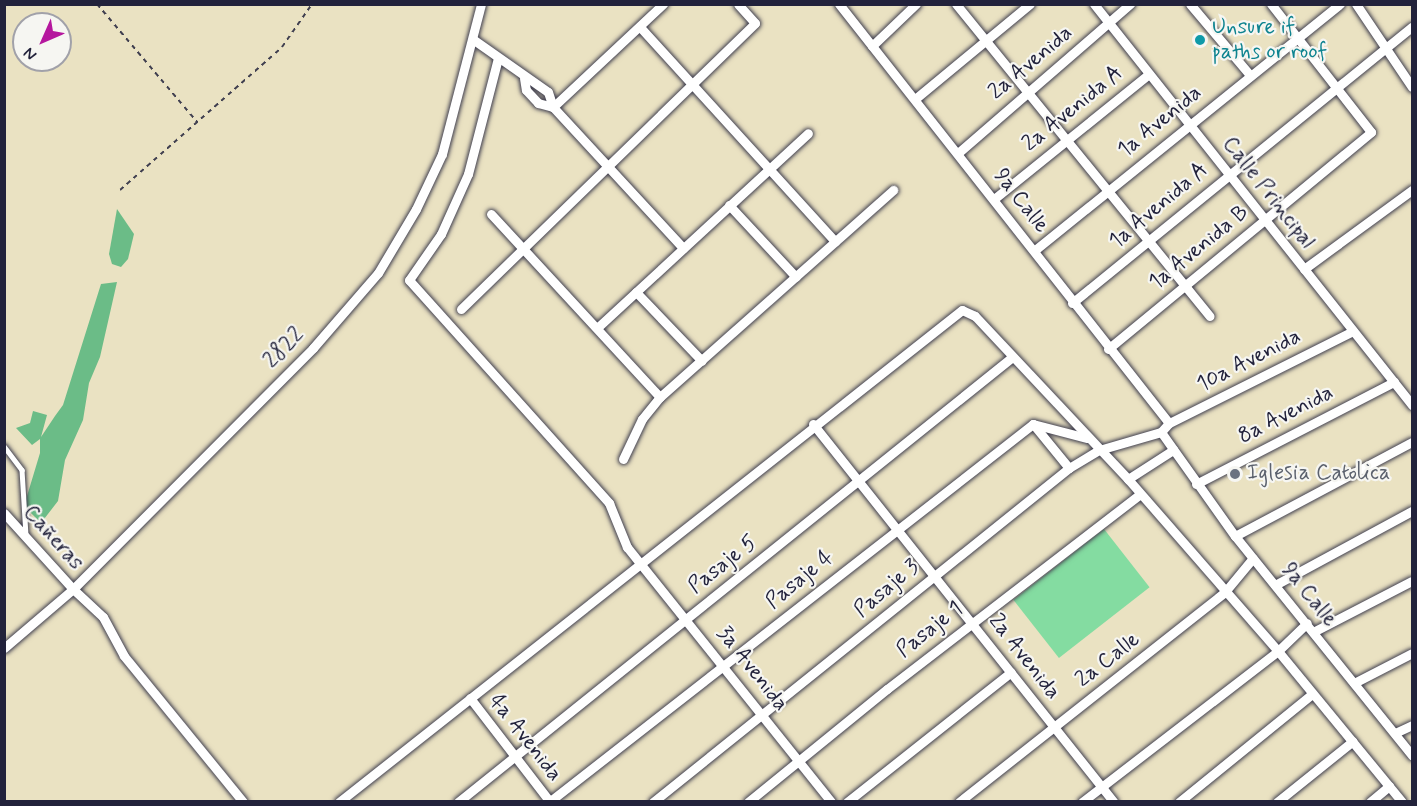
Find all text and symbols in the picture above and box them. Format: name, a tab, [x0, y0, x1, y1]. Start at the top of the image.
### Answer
north arrow	[12, 12, 72, 72]
place label: Unsure if paths or roof	[1212, 14, 1327, 66]
street label: 2a Avenida	[984, 20, 1078, 106]
marker: Unsure if paths or roof	[1193, 33, 1207, 47]
text: N	[19, 42, 42, 65]
street label: 2a Avenida A	[1017, 60, 1129, 158]
street label: 1a Avenida	[1112, 80, 1208, 164]
street label: Calle Principal	[1215, 131, 1321, 255]
street label: 1a Avenida A	[1104, 157, 1214, 255]
street label: 9a Calle	[987, 163, 1055, 239]
street label: 1a Avenida B	[1144, 200, 1254, 296]
street label: 2822	[258, 322, 310, 374]
street label: 10a Avenida	[1192, 323, 1306, 399]
street label: 8a Avenida	[1234, 380, 1338, 450]
place label: Iglesia Catolica	[1247, 461, 1391, 487]
marker: Iglesia Catolica	[1228, 467, 1242, 481]
street label: Cañeras	[17, 500, 89, 576]
street label: Pasaje 5	[683, 530, 763, 600]
street label: Pasaje 4	[761, 545, 839, 615]
street label: Pasaje 3	[849, 554, 925, 624]
street label: 9a Calle	[1275, 557, 1343, 633]
street label: Pasaje 1	[892, 596, 968, 664]
street label: 2a Avenida	[982, 609, 1066, 705]
street label: 3a Avenida	[710, 621, 794, 717]
street label: 2a Calle	[1070, 626, 1146, 694]
street label: 4a Avenida	[483, 689, 567, 787]

